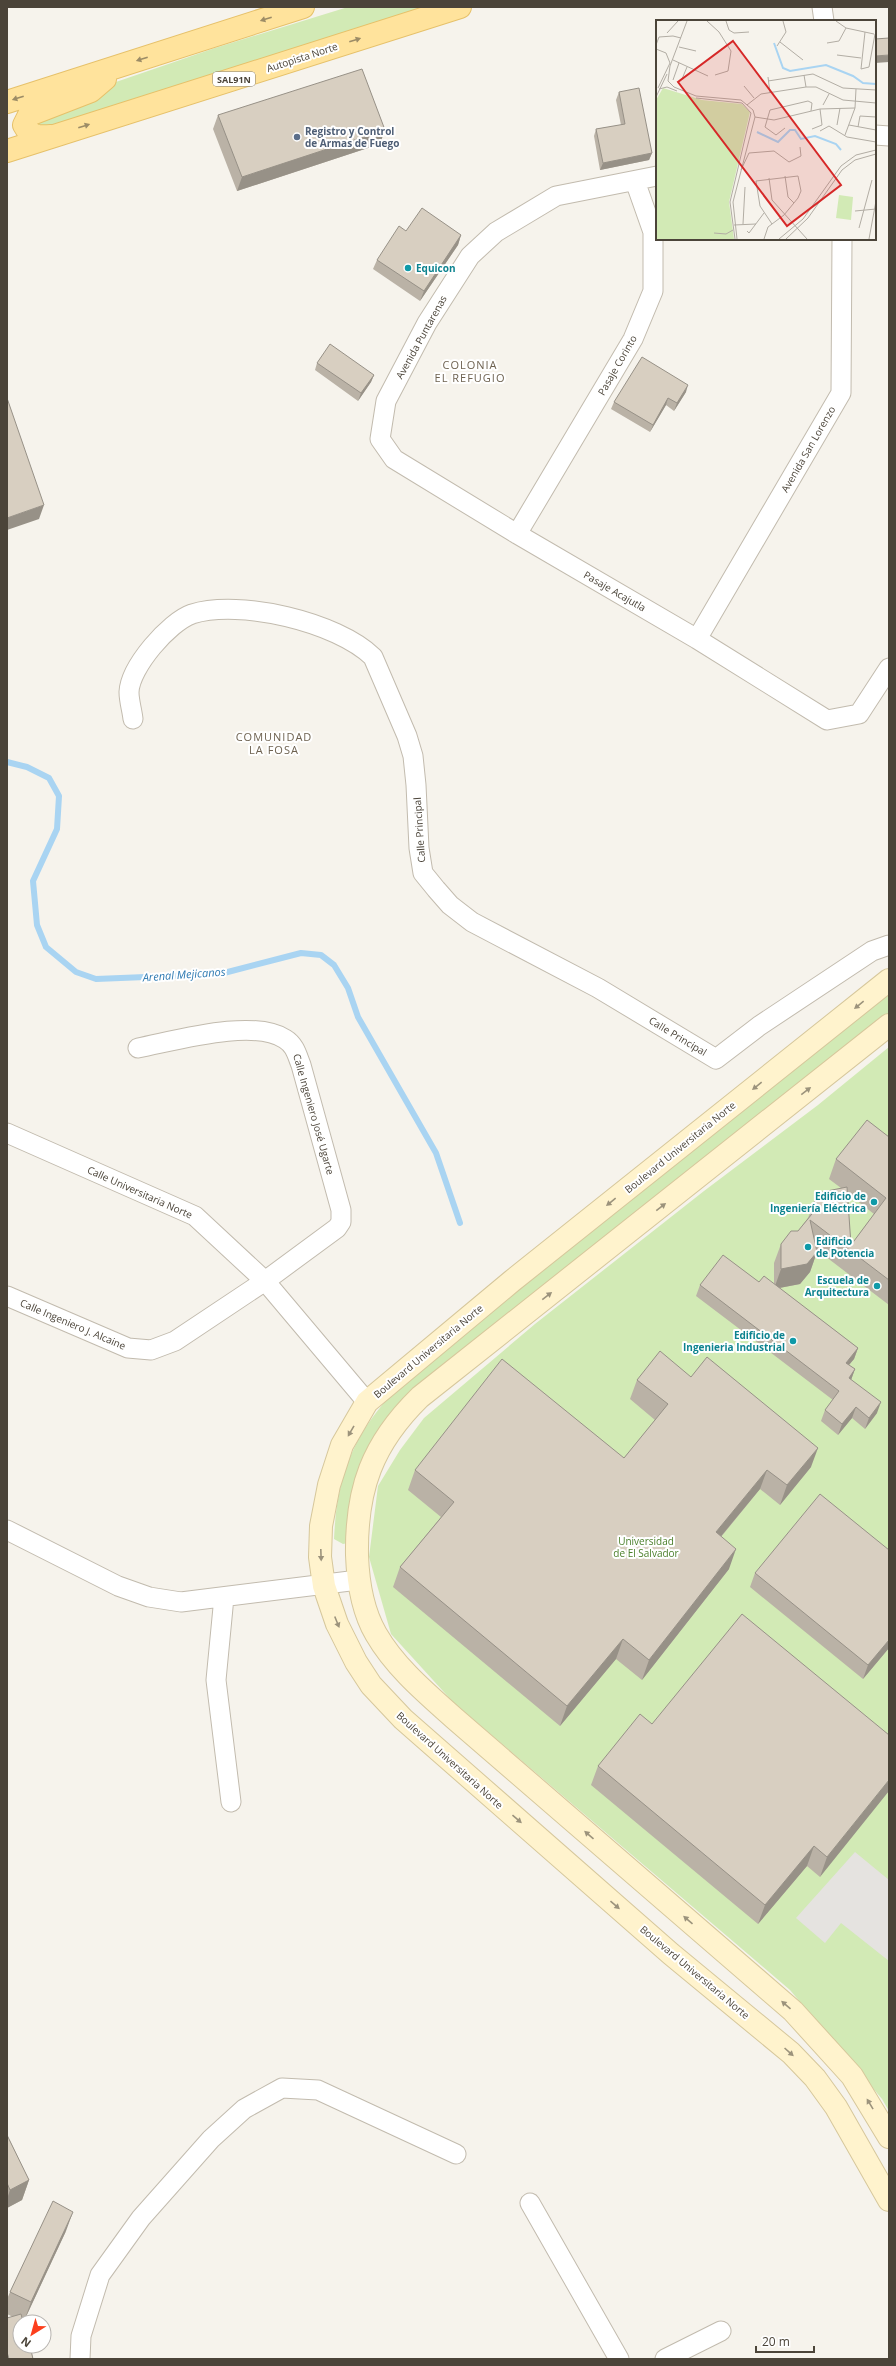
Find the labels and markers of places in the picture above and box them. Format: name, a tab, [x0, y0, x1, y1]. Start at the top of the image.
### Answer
place label: Registro y Control de Armas de Fuego	[305, 124, 399, 150]
marker: Registro y Control de Armas de Fuego	[292, 132, 302, 142]
place label: Equicon	[416, 261, 455, 275]
marker: Equicon	[403, 263, 413, 273]
place label: Edificio de Ingeniería Eléctrica	[770, 1189, 866, 1215]
marker: Edificio de Ingeniería Eléctrica	[869, 1197, 879, 1207]
place label: Edificio de Potencia	[816, 1234, 874, 1260]
marker: Edificio de Potencia	[803, 1242, 813, 1252]
place label: Escuela de Arquitectura	[805, 1273, 869, 1299]
marker: Escuela de Arquitectura	[872, 1281, 882, 1291]
place label: Edificio de Ingenieria Industrial	[683, 1328, 785, 1354]
marker: Edificio de Ingenieria Industrial	[788, 1336, 798, 1346]

